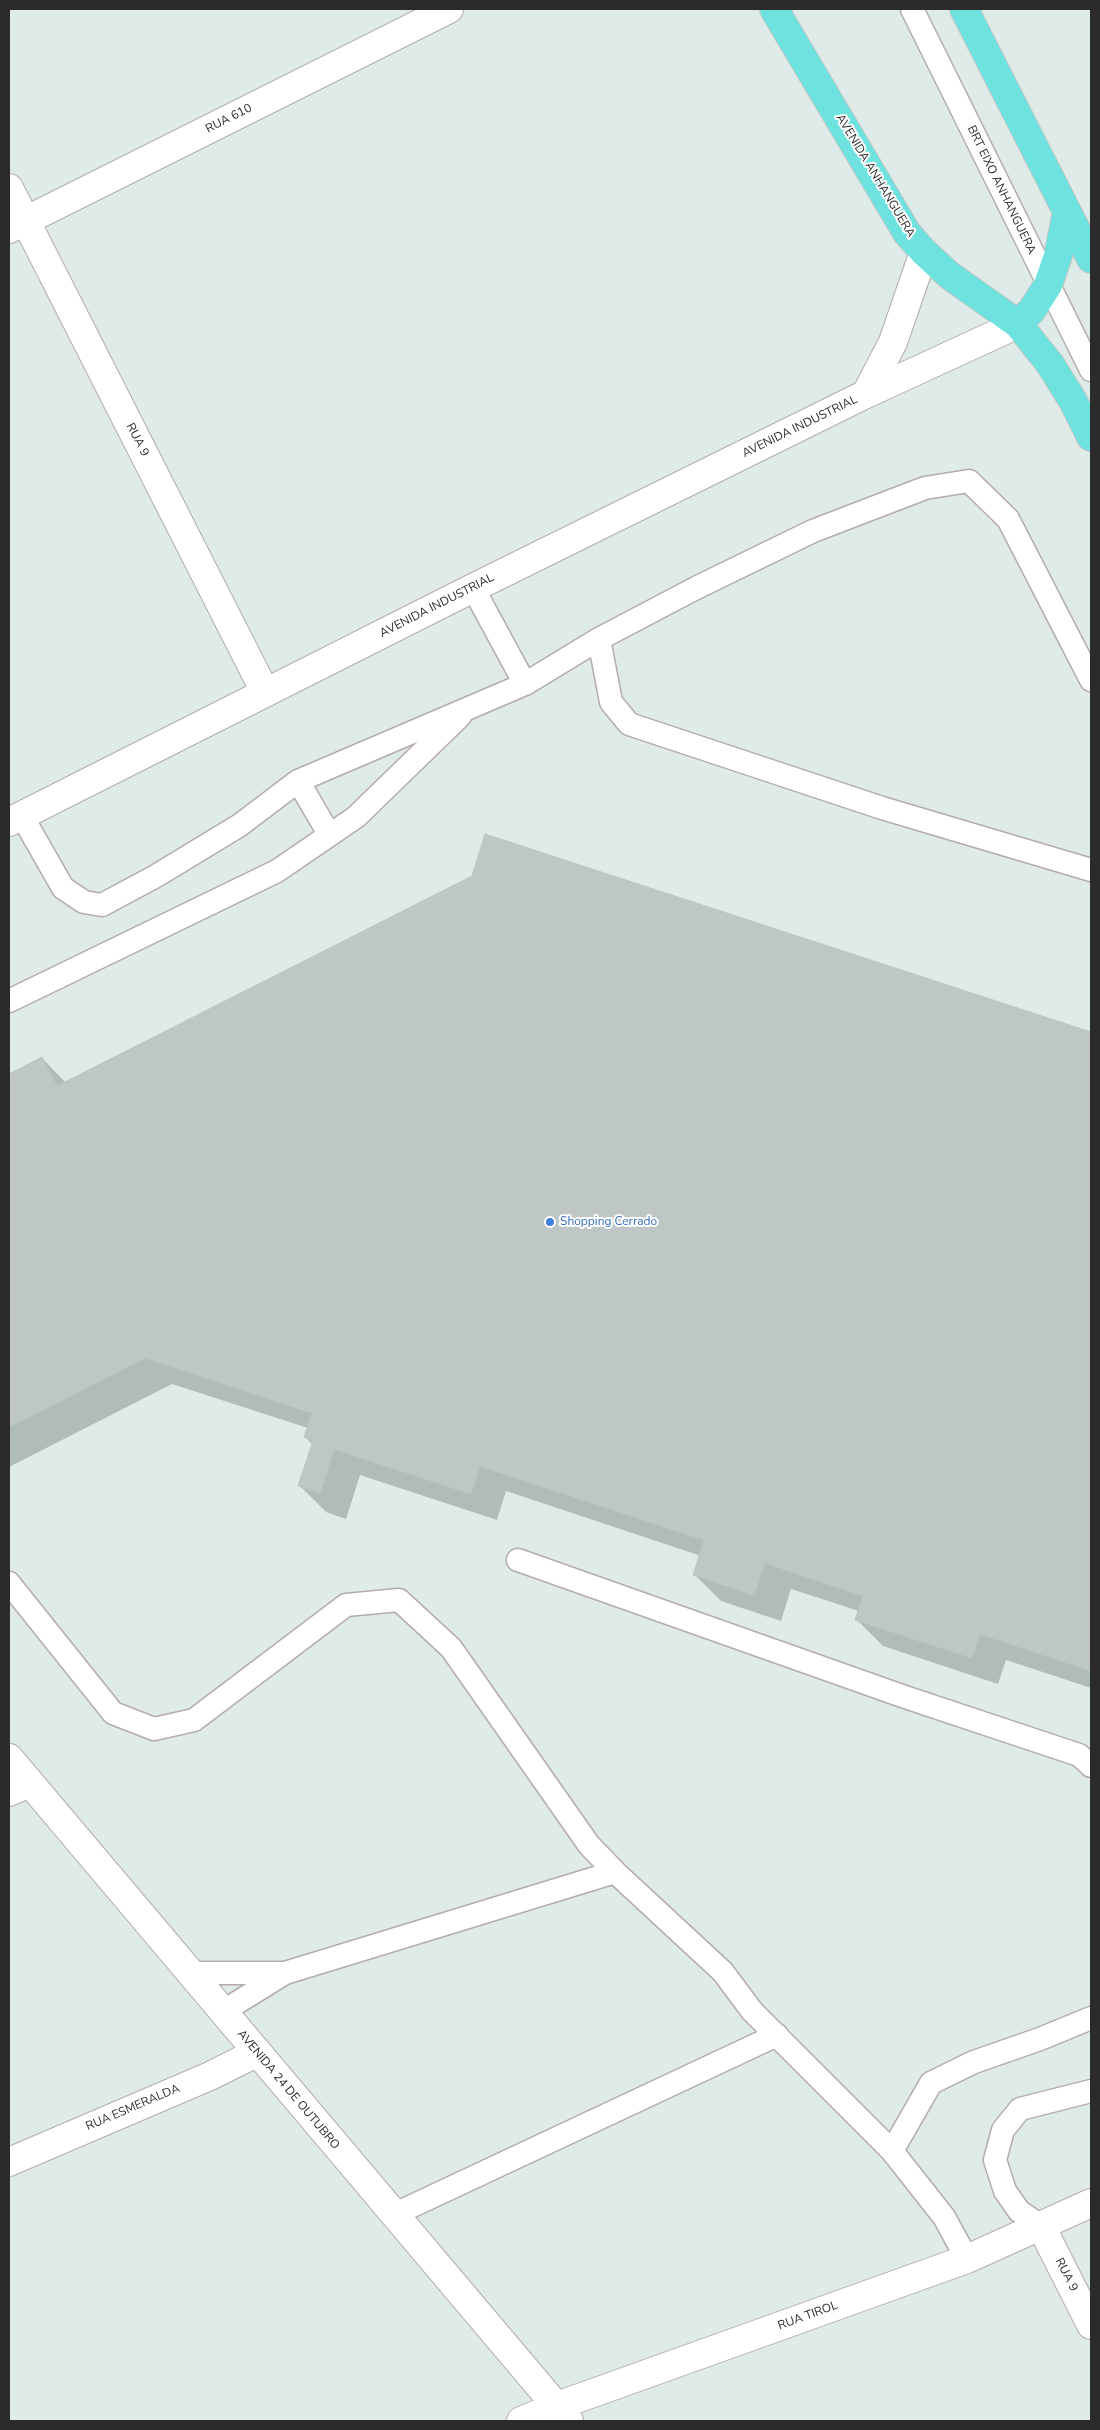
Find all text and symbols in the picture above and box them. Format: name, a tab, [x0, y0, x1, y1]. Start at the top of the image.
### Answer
street label: RUA 610	[203, 101, 255, 137]
street label: AVENIDA ANHANGUERA	[832, 112, 918, 240]
street label: BRT EIXO ANHANGUERA	[964, 123, 1038, 257]
street label: AVENIDA INDUSTRIAL	[740, 393, 860, 461]
street label: RUA 9	[122, 421, 152, 459]
street label: AVENIDA INDUSTRIAL	[377, 571, 497, 641]
place label: Shopping Cerrado	[560, 1215, 657, 1229]
marker: Shopping Cerrado	[544, 1216, 556, 1228]
street label: AVENIDA 24 DE OUTUBRO	[234, 2027, 342, 2153]
street label: RUA ESMERALDA	[84, 2082, 182, 2134]
street label: RUA 9	[1051, 2256, 1081, 2294]
street label: RUA TIROL	[776, 2299, 840, 2333]

